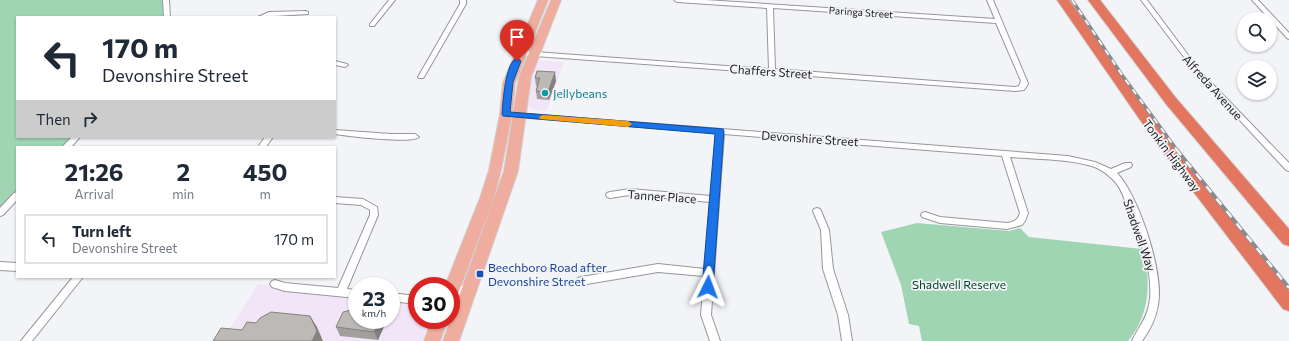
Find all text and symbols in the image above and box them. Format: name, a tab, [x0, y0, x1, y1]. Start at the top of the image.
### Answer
street label: Paringa Street	[828, 4, 894, 20]
map controls	[1237, 12, 1277, 100]
button: search	[1237, 12, 1277, 52]
pin	[500, 20, 534, 61]
icon: arrive	[506, 26, 528, 48]
text: 170 m	[102, 30, 178, 64]
icon: left	[36, 32, 88, 84]
street label: Alfreda Avenue	[1180, 52, 1246, 122]
button: layers	[1237, 60, 1277, 100]
street label: Chaffers Street	[729, 61, 813, 81]
text: Devonshire Street	[102, 64, 248, 86]
place label: Jellybeans	[553, 86, 607, 101]
marker: Jellybeans	[540, 88, 550, 98]
icon: right	[79, 108, 101, 130]
text: Then	[36, 110, 71, 128]
street label: Tonkin Highway	[1140, 116, 1204, 194]
street label: Devonshire Street	[761, 128, 859, 148]
text: 21:26	[65, 157, 124, 186]
text: 2	[176, 157, 190, 186]
text: 450	[243, 157, 288, 186]
text: Arrival	[74, 186, 114, 202]
text: min	[172, 186, 194, 202]
text: m	[259, 186, 271, 202]
street label: Tanner Place	[627, 187, 697, 205]
street label: Shadwell Way	[1121, 197, 1159, 273]
text: Turn left	[72, 222, 131, 240]
icon: left	[38, 228, 60, 250]
text: 170 m	[274, 230, 314, 248]
text: Devonshire Street	[72, 240, 178, 256]
place label: Beechboro Road after Devonshire Street	[488, 260, 607, 288]
position arrow	[687, 266, 729, 308]
marker: Beechboro Road after Devonshire Street	[475, 269, 485, 279]
speed limit sign: 30	[408, 277, 460, 329]
park label: Shadwell Reserve	[912, 277, 1006, 291]
text: 23	[362, 286, 386, 310]
text: km/h	[362, 307, 386, 319]

